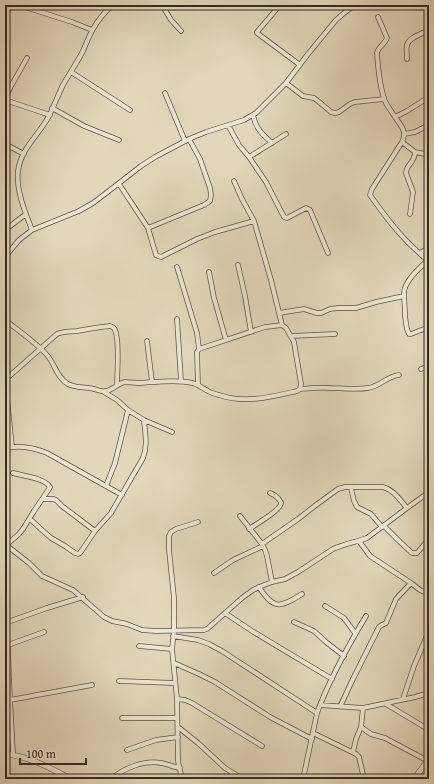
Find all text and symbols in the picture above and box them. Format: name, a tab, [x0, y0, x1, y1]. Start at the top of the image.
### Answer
scale bar	[20, 740, 86, 766]
text: 100 m	[26, 745, 56, 762]

